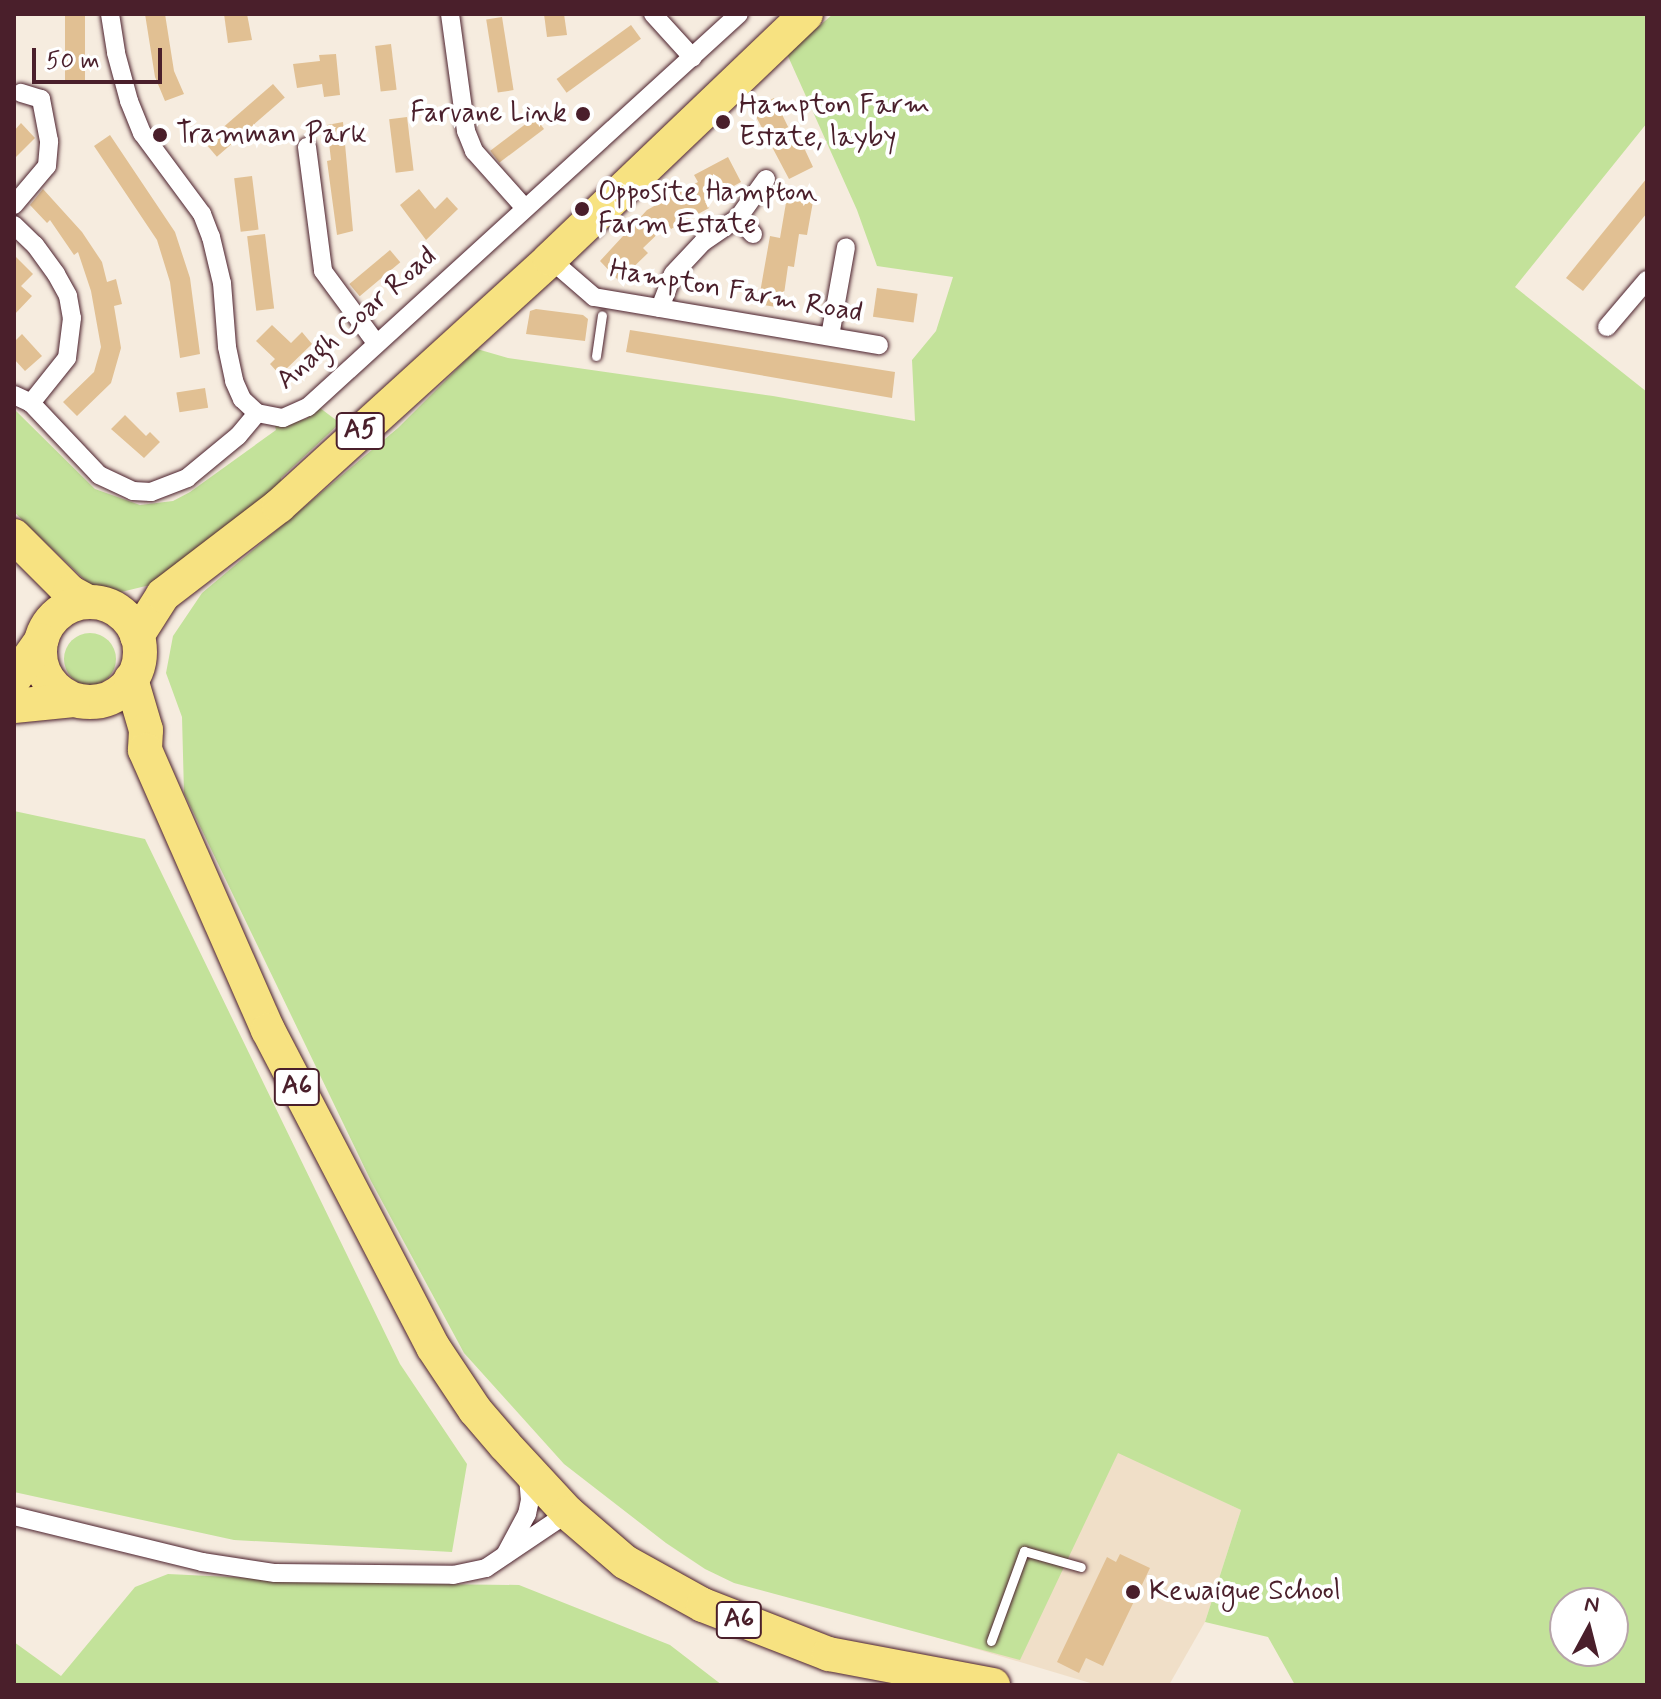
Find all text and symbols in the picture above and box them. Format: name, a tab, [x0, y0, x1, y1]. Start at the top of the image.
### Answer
scale bar	[36, 32, 166, 82]
text: 50 m	[46, 46, 100, 77]
place label: Hampton Farm Estate, layby	[739, 89, 929, 155]
place label: Farvane Link	[414, 97, 567, 131]
marker: Farvane Link	[574, 105, 592, 123]
marker: Hampton Farm Estate, layby	[714, 113, 732, 131]
place label: Tramman Park	[176, 118, 360, 152]
marker: Tramman Park	[151, 126, 169, 144]
place label: Opposite Hampton Farm Estate	[598, 176, 818, 242]
marker: Opposite Hampton Farm Estate	[573, 200, 591, 218]
street label: Anagh Coar Road	[270, 241, 444, 397]
street label: Hampton Farm Road	[608, 253, 864, 331]
road number: A5	[334, 409, 386, 453]
road number: A6	[273, 1065, 321, 1109]
place label: Kewaigue School	[1149, 1575, 1341, 1609]
marker: Kewaigue School	[1124, 1583, 1142, 1601]
north arrow	[1549, 1587, 1629, 1667]
text: N	[1583, 1590, 1601, 1620]
road number: A6	[715, 1598, 763, 1642]

